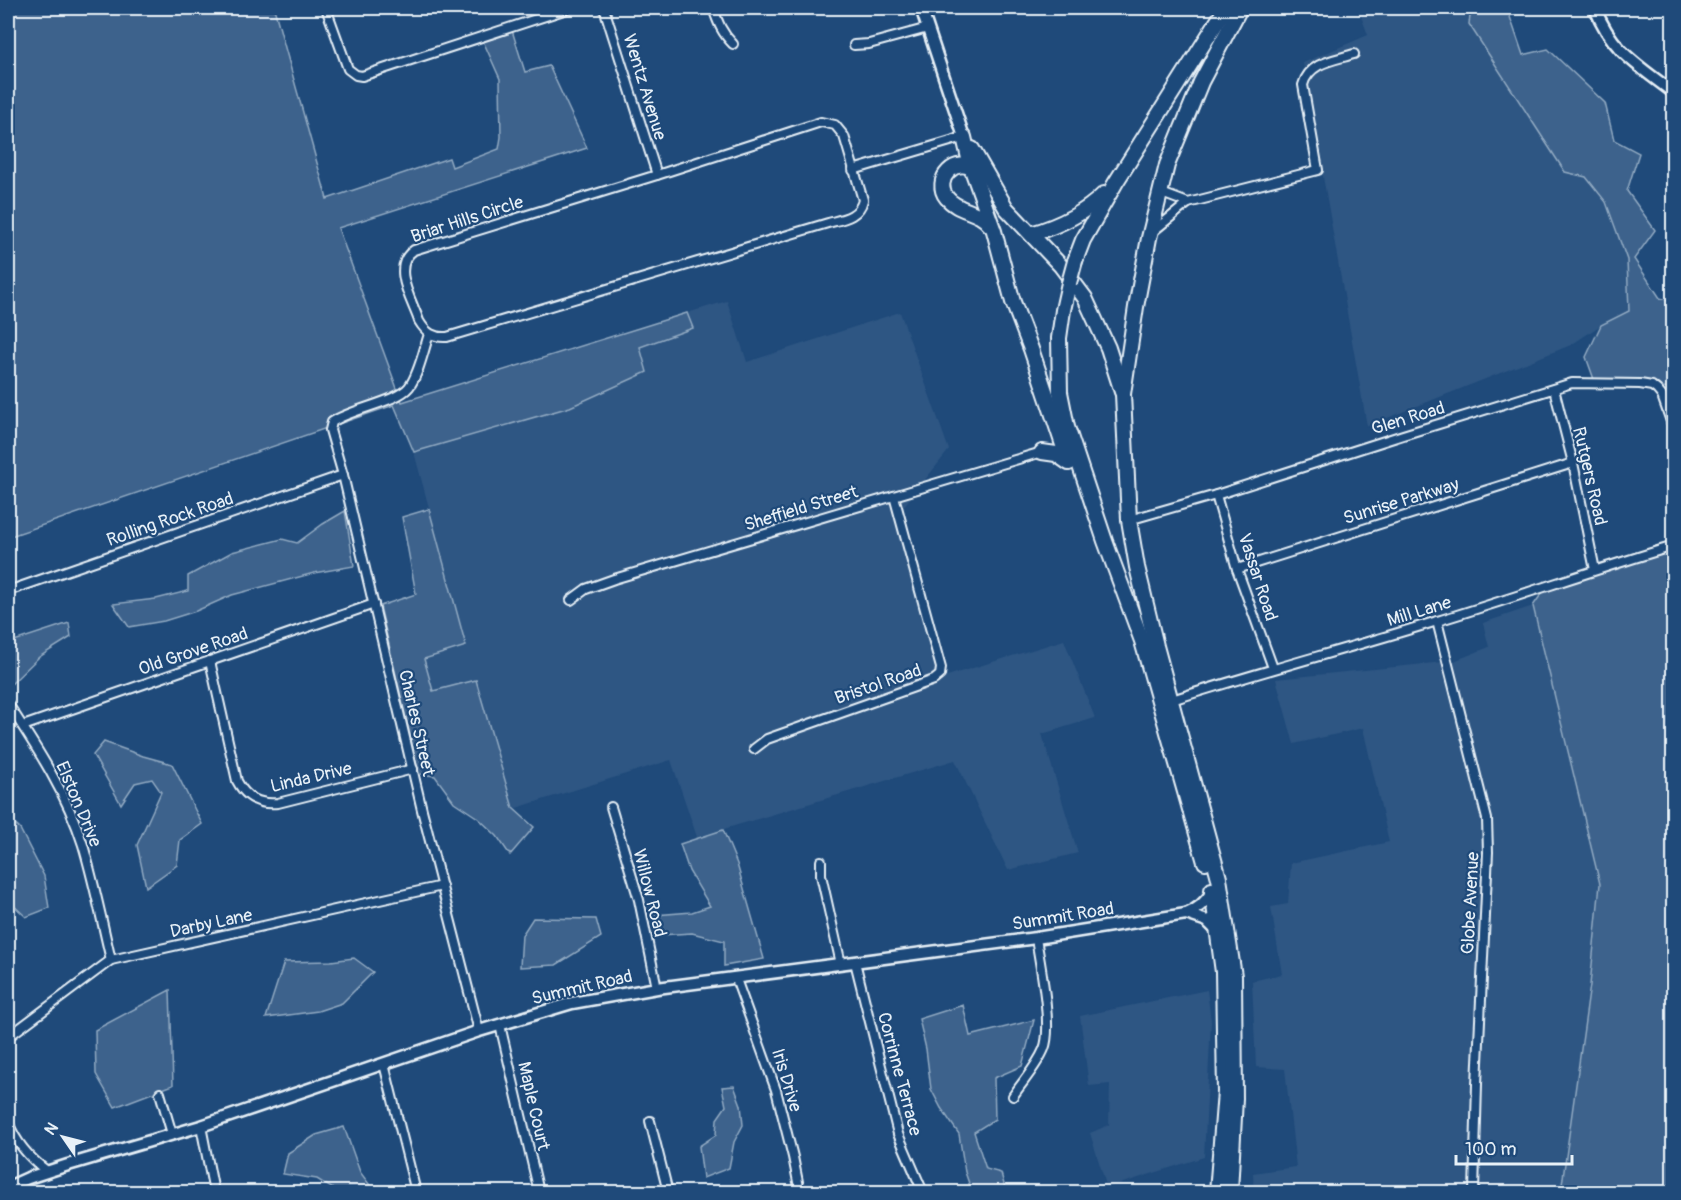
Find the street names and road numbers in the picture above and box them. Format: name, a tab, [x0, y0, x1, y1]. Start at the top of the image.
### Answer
street label: Wentz Avenue	[617, 31, 672, 143]
street label: Briar Hills Circle	[408, 190, 526, 248]
street label: Glen Road	[1368, 396, 1448, 441]
street label: Rutgers Road	[1567, 425, 1612, 528]
street label: Sunrise Parkway	[1340, 473, 1462, 530]
street label: Sheffield Street	[742, 480, 861, 537]
street label: Rolling Rock Road	[104, 487, 237, 552]
street label: Vassar Road	[1232, 530, 1283, 624]
street label: Mill Lane	[1384, 591, 1454, 632]
street label: Old Grove Road	[135, 622, 251, 681]
street label: Bristol Road	[832, 659, 925, 710]
street label: Charles Street	[393, 668, 440, 779]
street label: Linda Drive	[268, 757, 354, 798]
street label: Elston Drive	[50, 758, 107, 851]
street label: Willow Road	[627, 847, 672, 940]
street label: Globe Avenue	[1456, 851, 1485, 955]
street label: Summit Road	[1011, 897, 1116, 936]
street label: Darby Lane	[168, 904, 254, 943]
street label: Summit Road	[530, 965, 635, 1010]
street label: Corrinne Terrace	[872, 1010, 927, 1138]
street label: Iris Drive	[766, 1046, 807, 1115]
street label: Maple Court	[512, 1059, 555, 1153]

